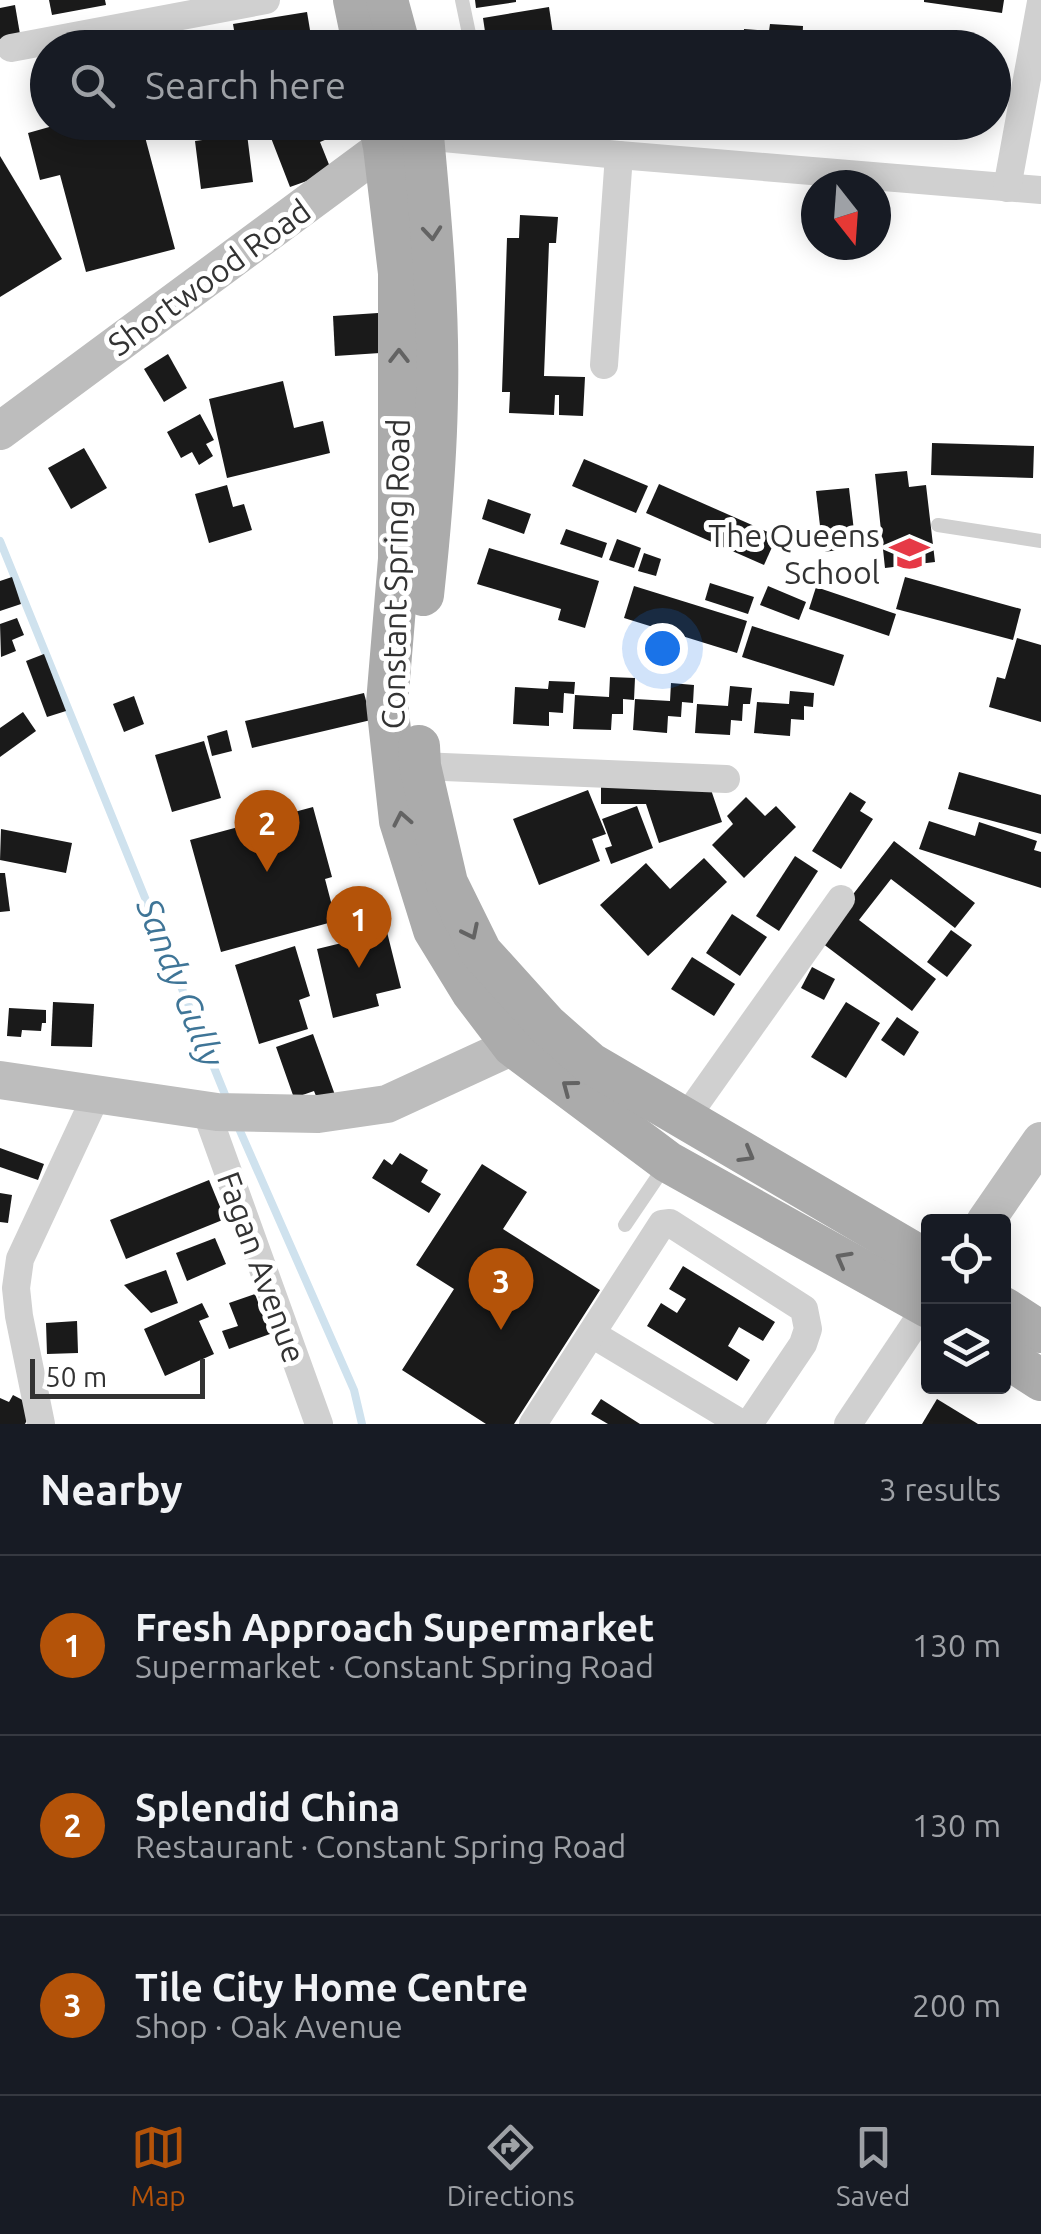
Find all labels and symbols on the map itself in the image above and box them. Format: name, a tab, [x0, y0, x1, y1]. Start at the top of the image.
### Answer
north arrow	[801, 170, 891, 260]
street label: Shortwood Road	[101, 192, 317, 362]
one-way arrow	[420, 225, 442, 241]
one-way arrow	[388, 347, 410, 362]
street label: Constant Spring Road	[374, 418, 416, 730]
place label: The Queens School	[708, 517, 880, 590]
school or university icon: The Queens School	[889, 532, 931, 574]
your location	[637, 623, 688, 674]
pin: 2	[234, 790, 300, 872]
one-way arrow	[392, 811, 413, 828]
pin: 1	[326, 886, 392, 968]
water label: Sandy Gully	[129, 891, 233, 1073]
one-way arrow	[459, 922, 479, 940]
one-way arrow	[562, 1081, 580, 1098]
one-way arrow	[737, 1143, 755, 1162]
street label: Fagan Avenue	[211, 1167, 313, 1367]
pin: 3	[468, 1248, 534, 1330]
one-way arrow	[836, 1252, 854, 1272]
scale bar	[30, 1354, 205, 1398]

